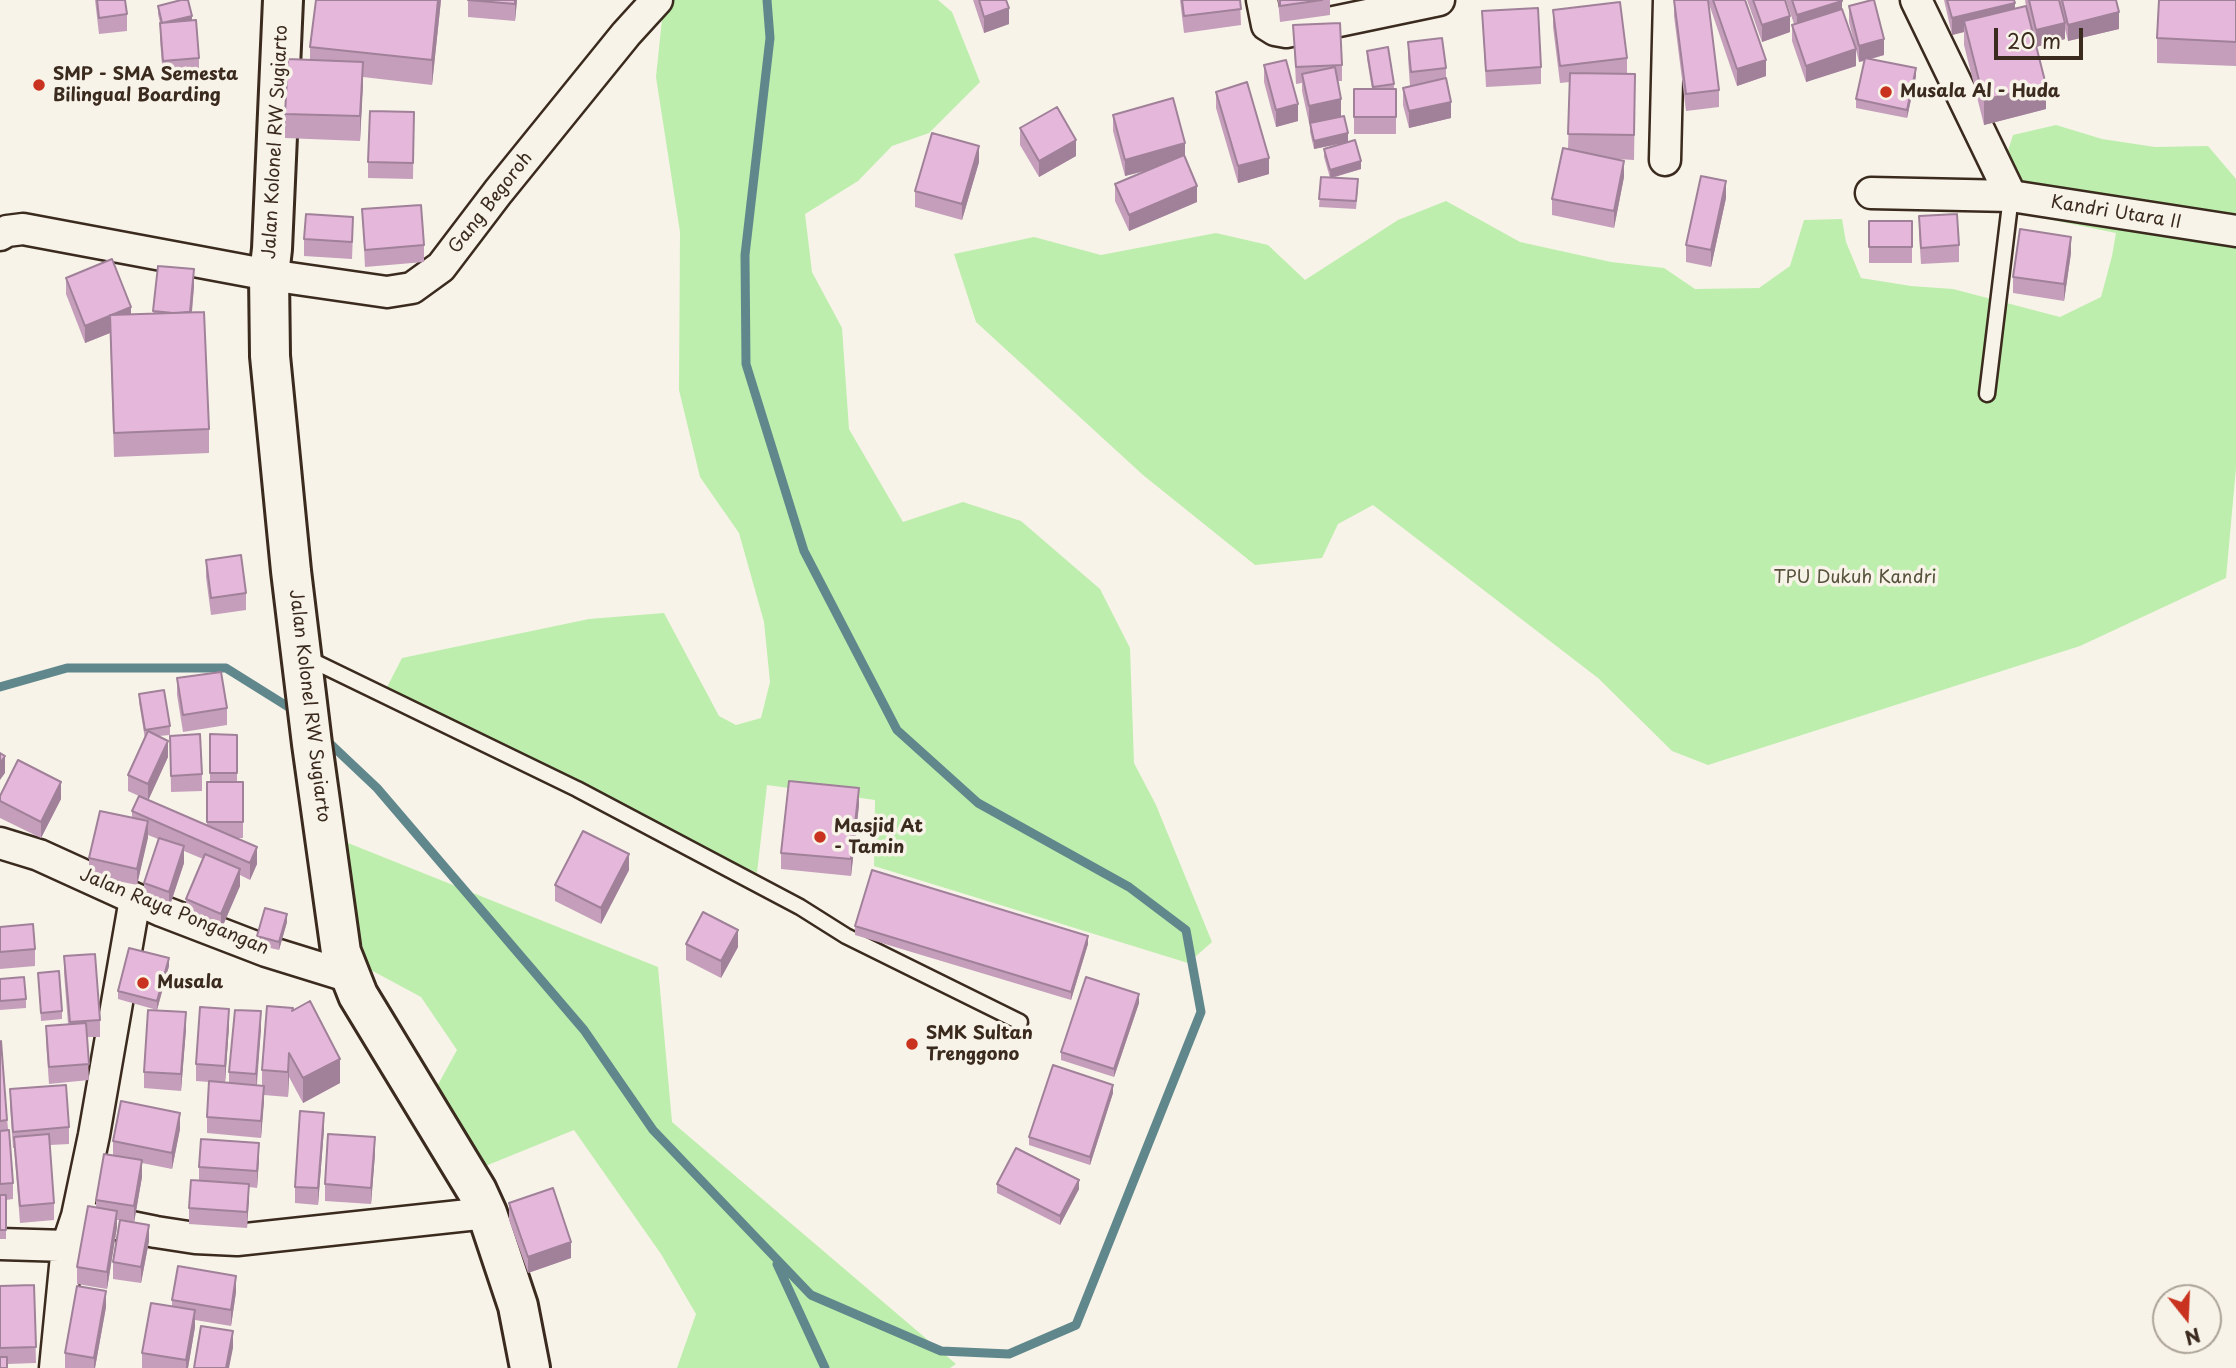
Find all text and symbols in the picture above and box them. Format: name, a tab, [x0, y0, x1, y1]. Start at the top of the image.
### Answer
scale bar	[1998, 14, 2087, 58]
street label: Jalan Kolonel RW Sugiarto	[259, 24, 293, 260]
text: 20 m	[2007, 24, 2061, 56]
place label: SMP - SMA Semesta Bilingual Boarding	[53, 64, 238, 106]
marker: SMP - SMA Semesta Bilingual Boarding	[31, 77, 47, 93]
place label: Musala Al - Huda	[1900, 81, 2060, 103]
marker: Musala Al - Huda	[1878, 84, 1894, 100]
street label: Gang Begoroh	[445, 148, 537, 258]
street label: Kandri Utara II	[2049, 192, 2183, 234]
park label: TPU Dukuh Kandri	[1773, 567, 1937, 589]
street label: Jalan Kolonel RW Sugiarto	[284, 588, 334, 824]
place label: Masjid At - Tamin	[834, 816, 923, 858]
marker: Masjid At - Tamin	[812, 829, 828, 845]
street label: Jalan Raya Pongangan	[76, 864, 272, 960]
place label: Musala	[157, 972, 223, 994]
marker: Musala	[135, 975, 151, 991]
place label: SMK Sultan Trenggono	[926, 1023, 1033, 1066]
marker: SMK Sultan Trenggono	[904, 1036, 920, 1052]
north arrow	[2152, 1284, 2222, 1354]
text: N	[2181, 1321, 2204, 1353]

